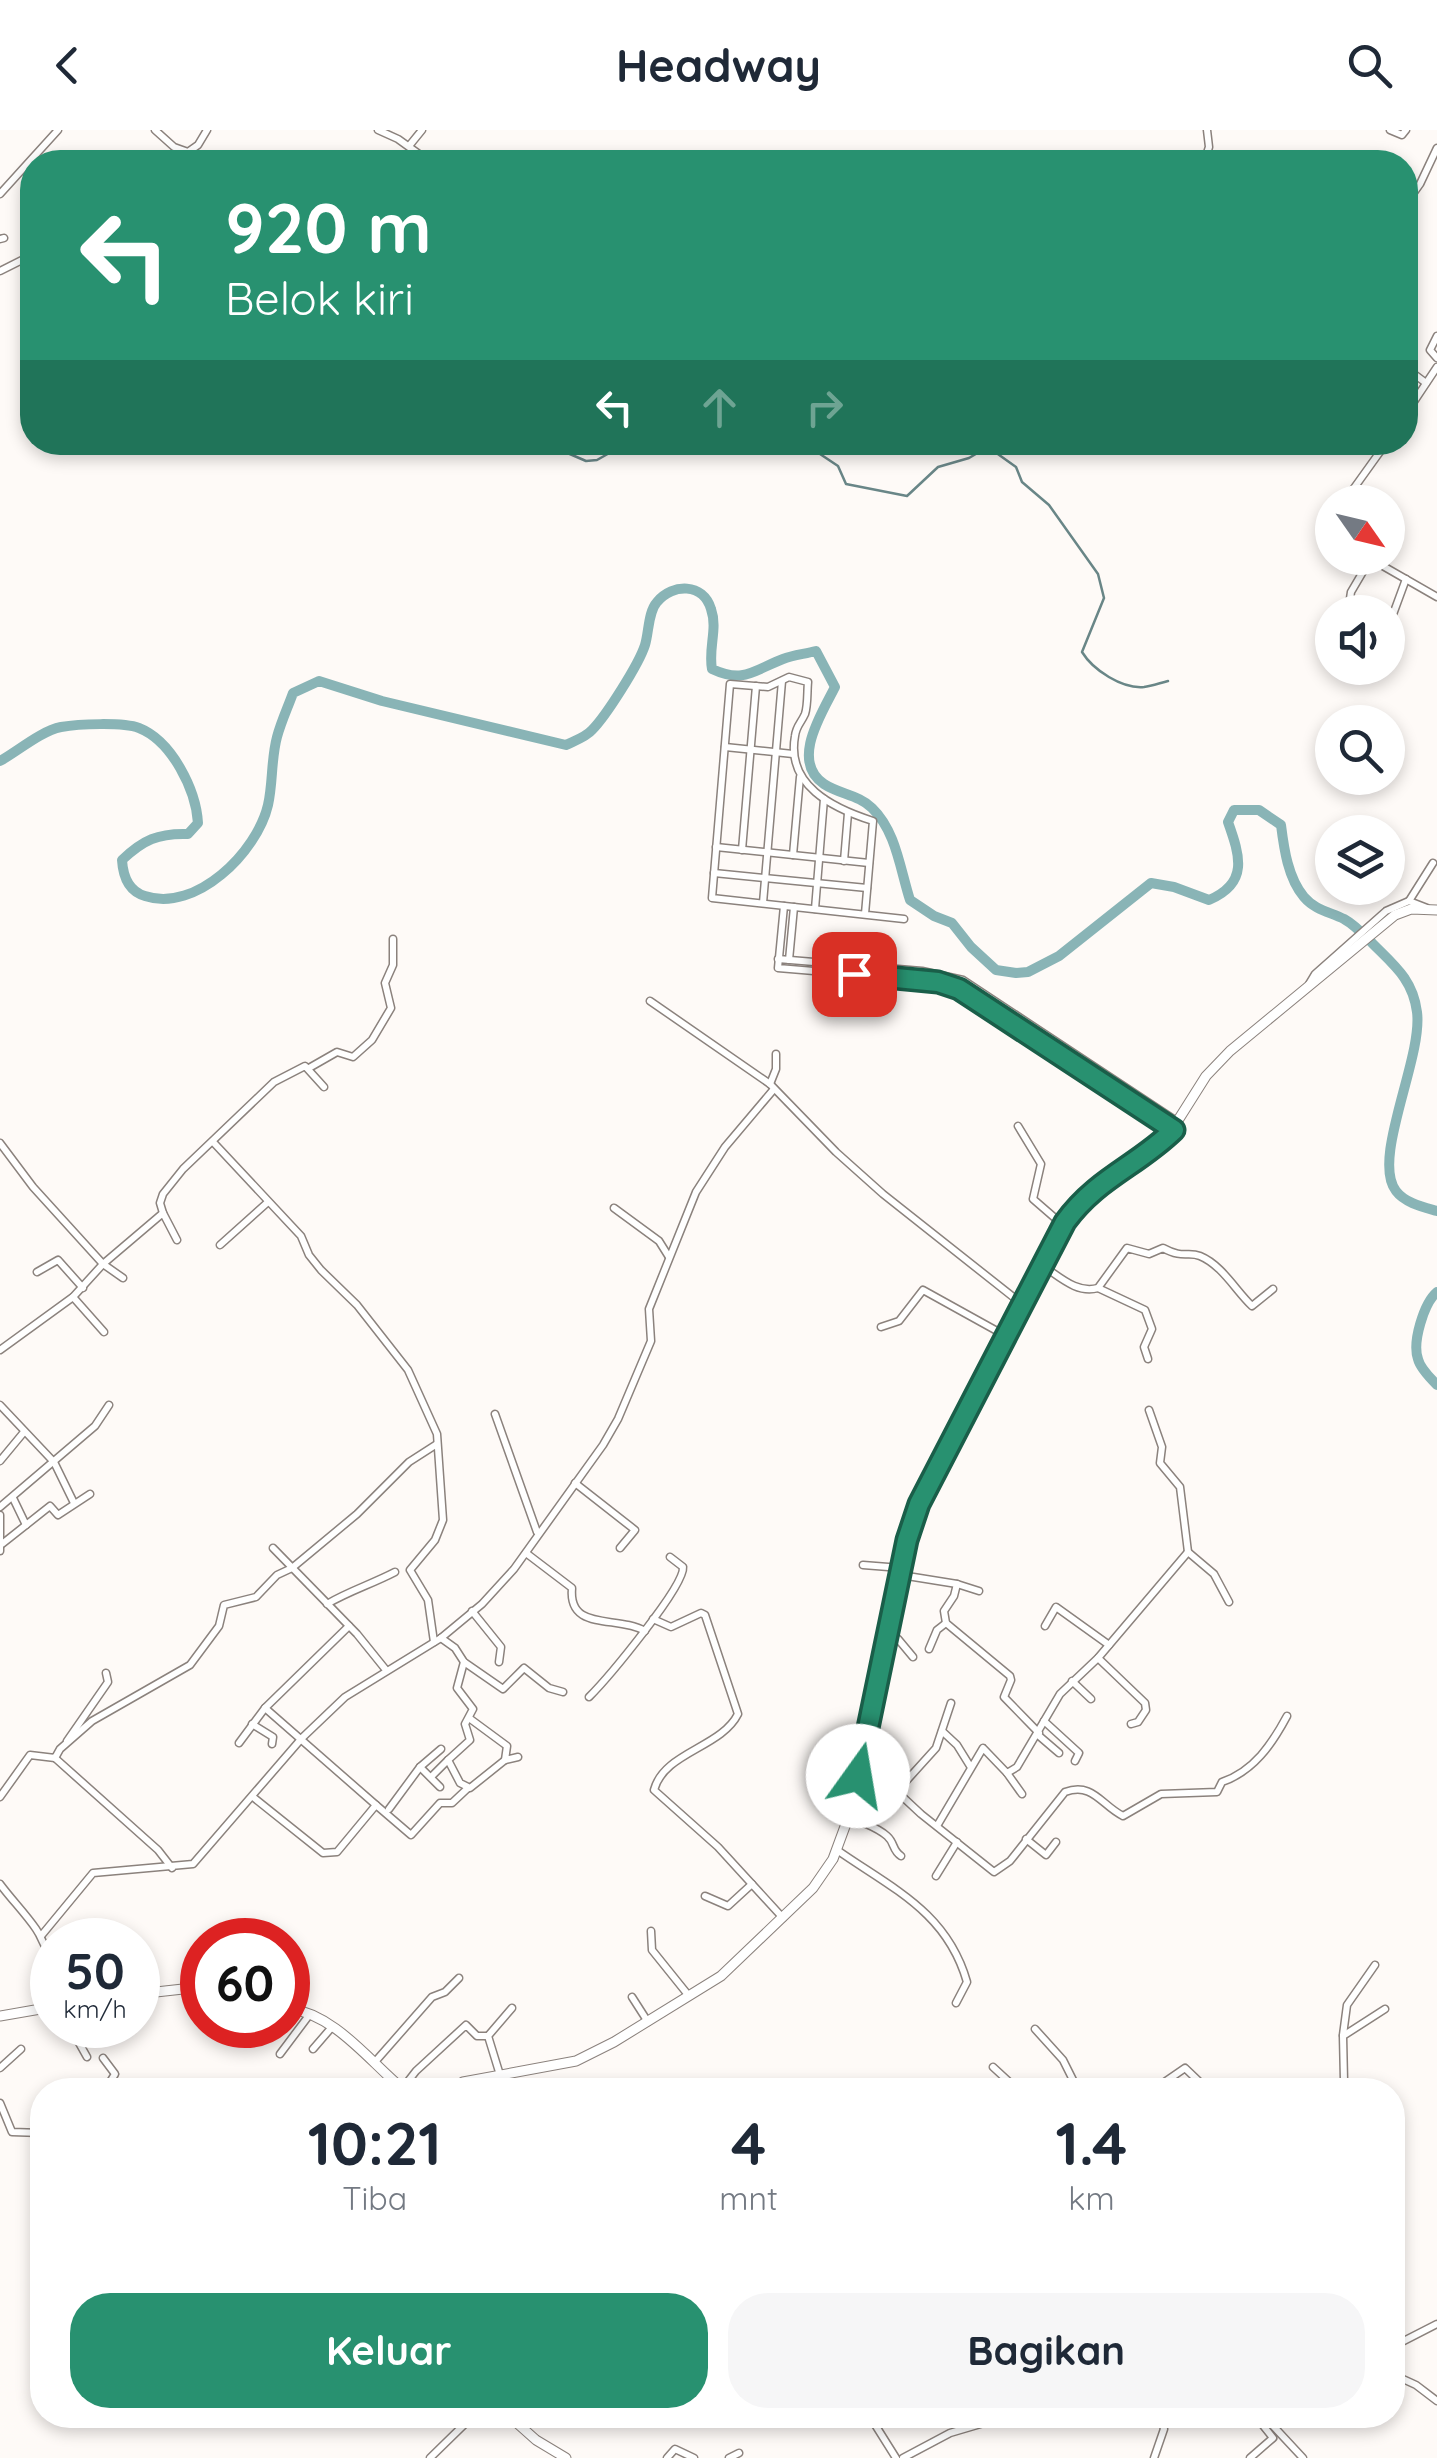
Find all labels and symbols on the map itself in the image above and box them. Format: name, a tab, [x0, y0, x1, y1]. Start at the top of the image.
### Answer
north arrow	[1315, 485, 1405, 575]
pin	[812, 932, 897, 1017]
position arrow	[806, 1724, 910, 1828]
speed limit sign: 60	[180, 1918, 310, 2048]

